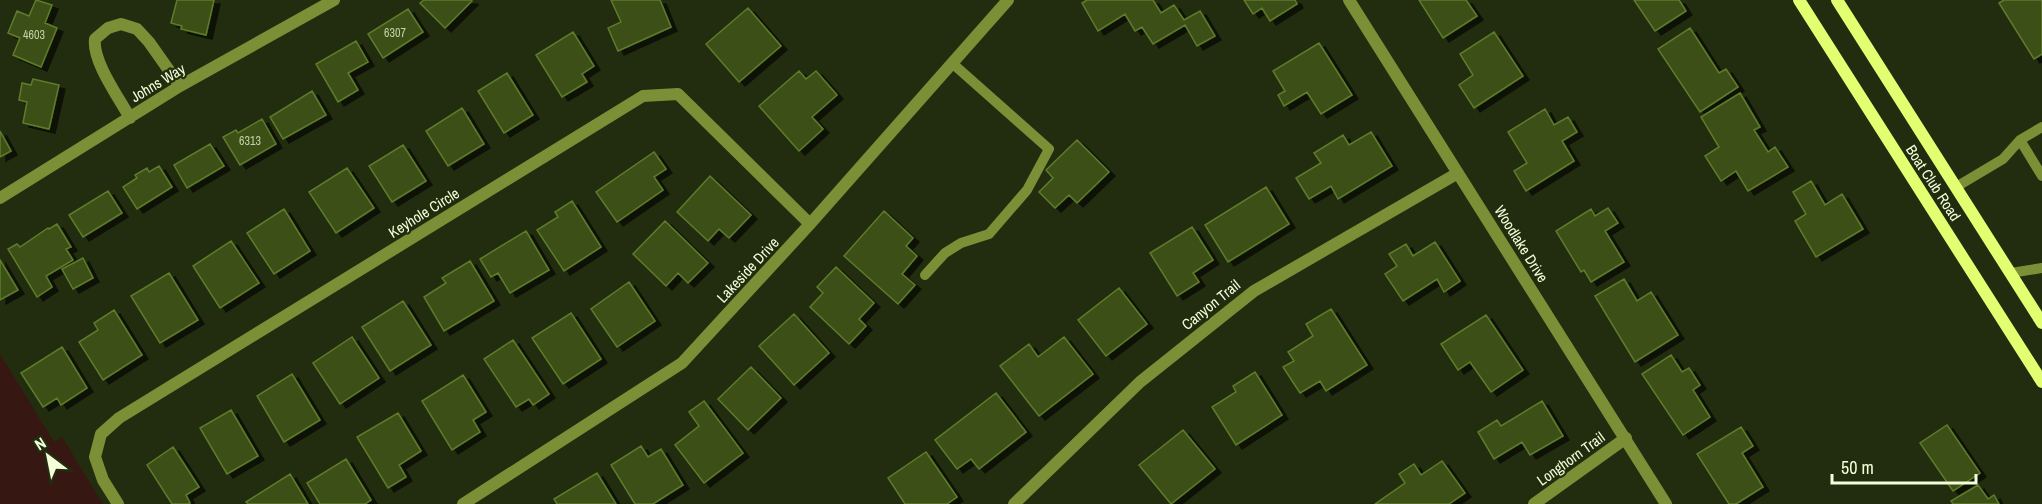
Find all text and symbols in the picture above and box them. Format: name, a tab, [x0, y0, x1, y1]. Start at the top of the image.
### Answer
house number: 6307	[384, 25, 406, 41]
house number: 4603	[23, 27, 45, 43]
street label: Johns Way	[126, 58, 190, 107]
house number: 6313	[239, 133, 261, 149]
street label: Boat Club Road	[1901, 141, 1966, 225]
street label: Keyhole Circle	[384, 182, 463, 243]
street label: Woodlake Drive	[1489, 201, 1554, 286]
street label: Lakeside Drive	[712, 232, 784, 307]
street label: Canyon Trail	[1177, 274, 1244, 335]
north arrow	[18, 426, 78, 486]
street label: Longhorn Trail	[1532, 427, 1609, 490]
text: N	[30, 431, 50, 455]
scale bar	[1832, 447, 1976, 485]
text: 50 m	[1841, 455, 1874, 480]

